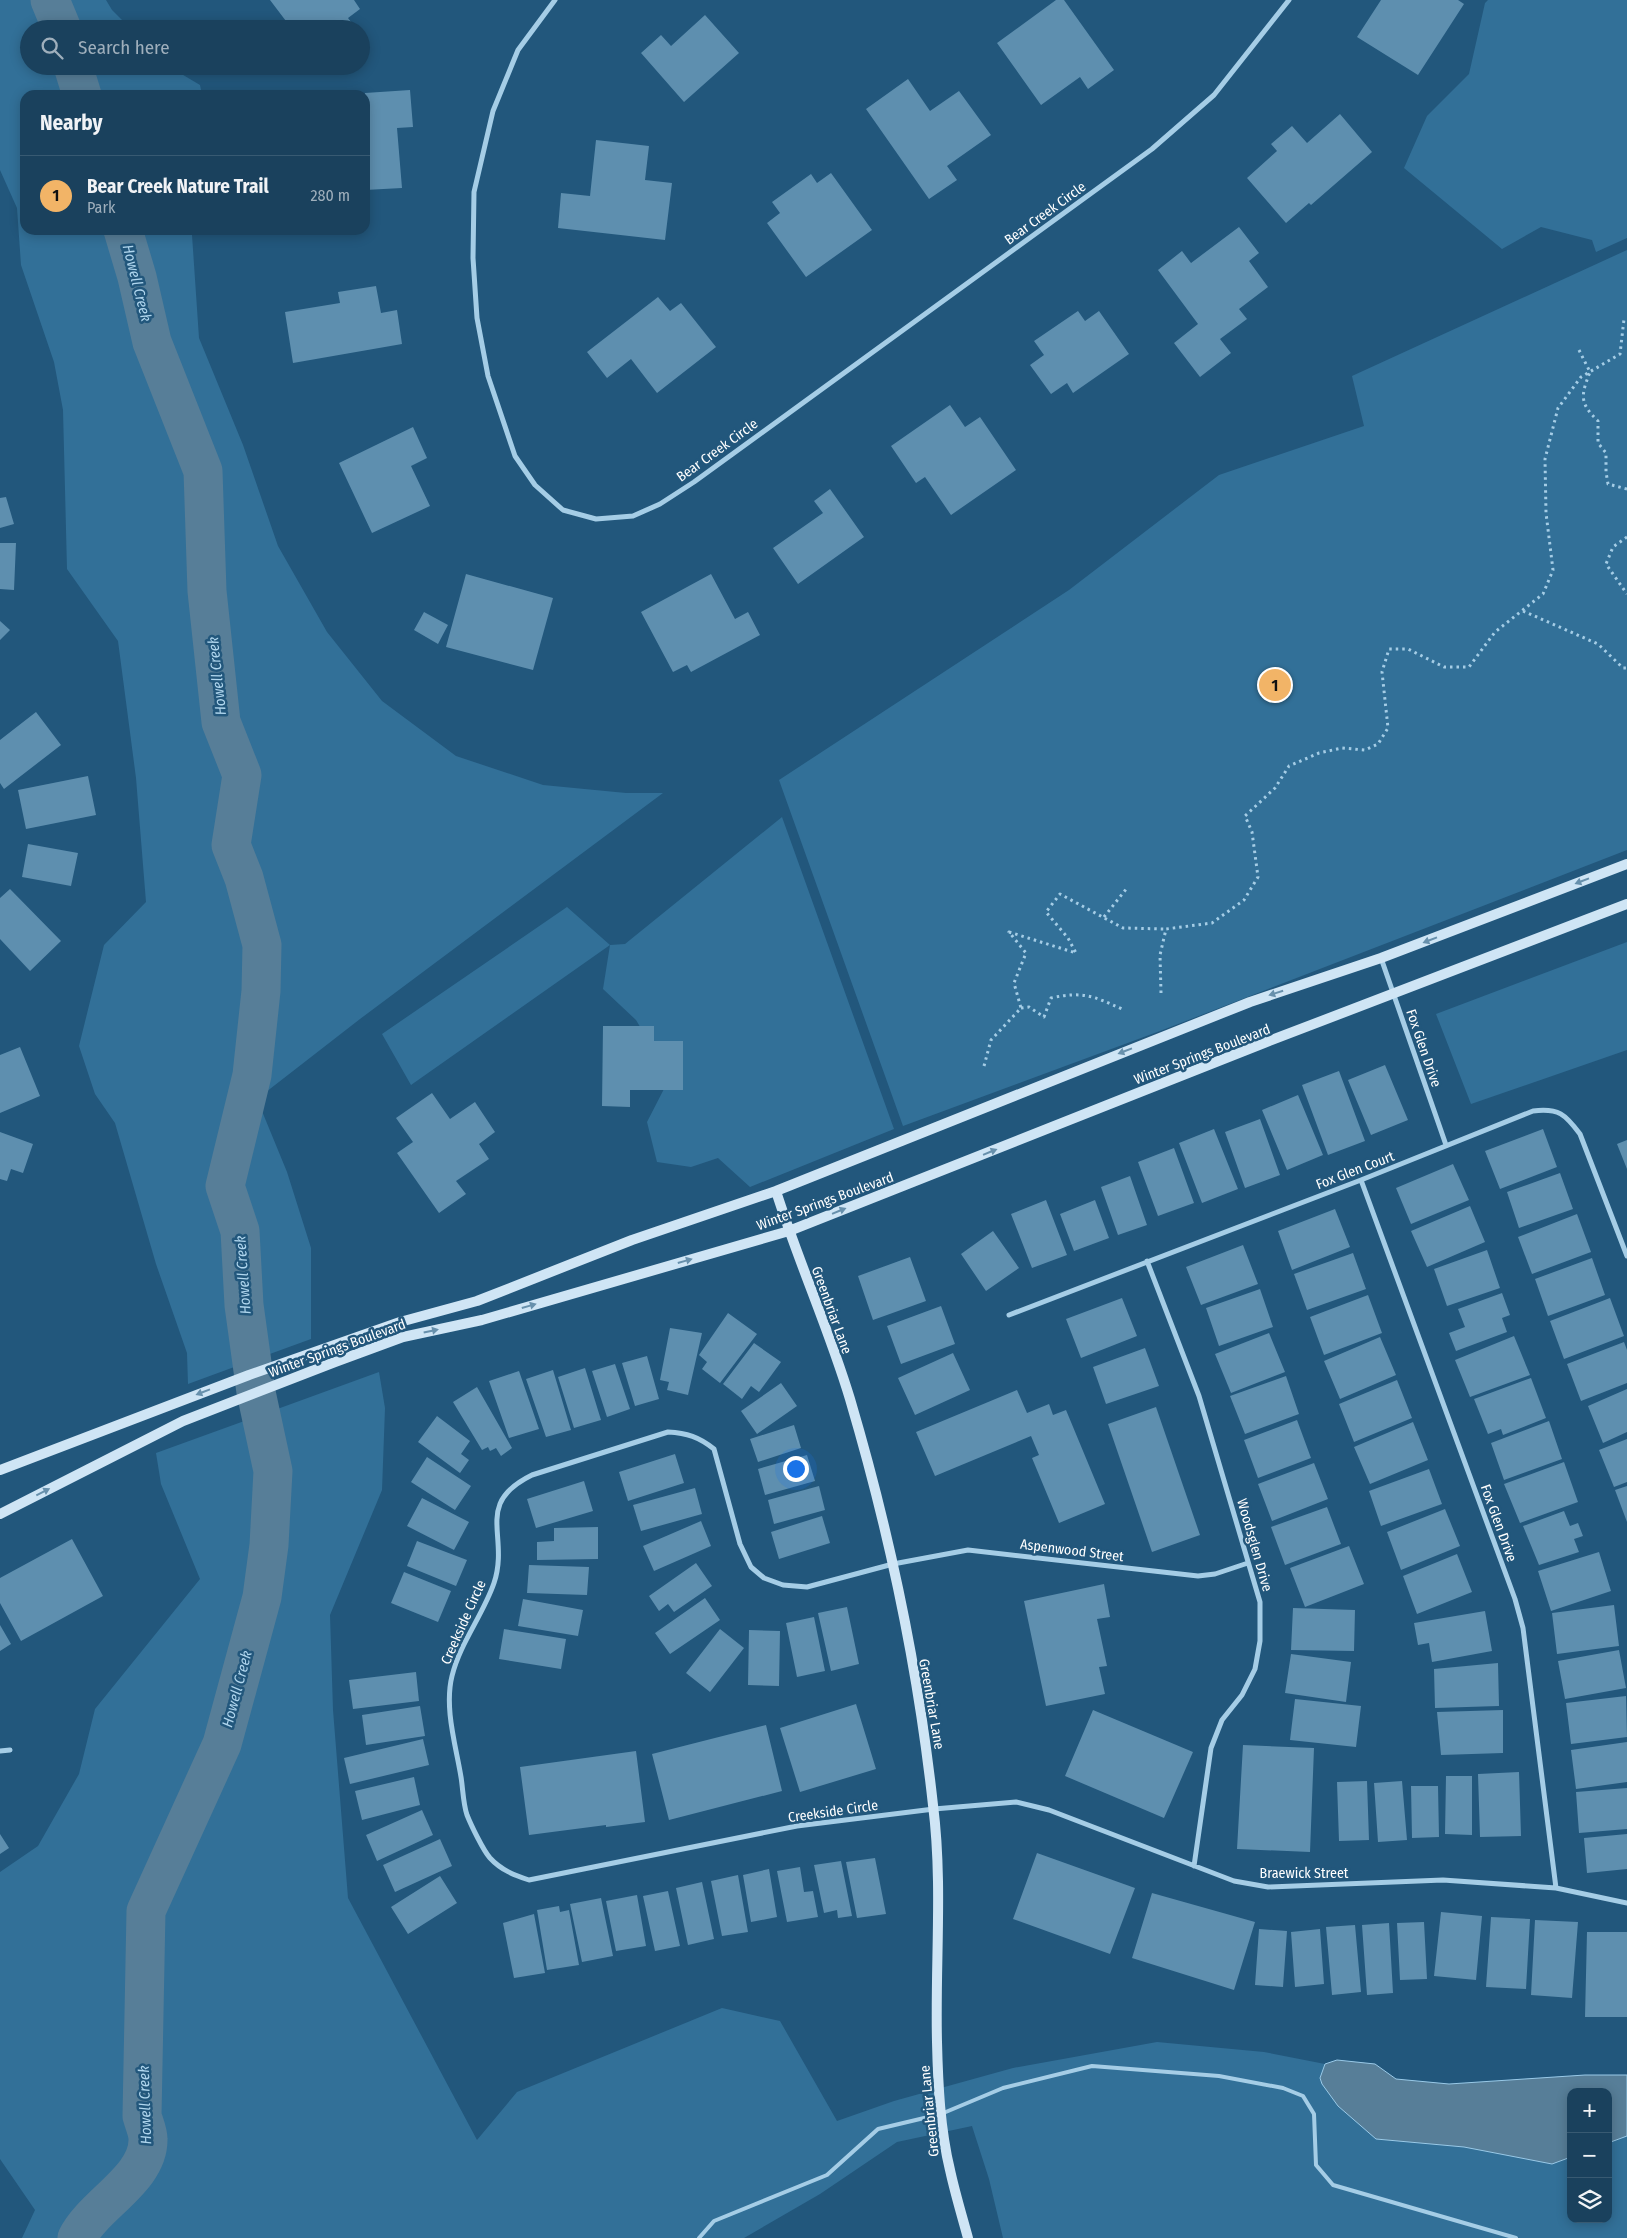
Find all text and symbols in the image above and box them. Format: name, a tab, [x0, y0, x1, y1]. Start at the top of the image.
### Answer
search box	[20, 20, 370, 75]
icon: search	[38, 34, 66, 62]
text: Search here	[78, 36, 170, 59]
text: Nearby	[40, 110, 102, 136]
text: Bear Creek Nature Trail	[87, 175, 269, 198]
street label: Bear Creek Circle	[1001, 178, 1089, 249]
text: 1	[53, 186, 59, 205]
text: 280 m	[311, 186, 350, 205]
text: Park	[87, 198, 115, 217]
water label: Howell Creek	[119, 243, 155, 324]
street label: Bear Creek Circle	[673, 415, 761, 486]
water label: Howell Creek	[204, 635, 230, 716]
pin: 1	[1259, 666, 1291, 704]
one-way arrow	[1574, 878, 1589, 885]
one-way arrow	[1422, 936, 1437, 944]
one-way arrow	[1269, 990, 1284, 997]
street label: Fox Glen Drive	[1402, 1007, 1445, 1089]
street label: Winter Springs Boulevard	[1132, 1021, 1273, 1088]
one-way arrow	[1117, 1048, 1132, 1055]
one-way arrow	[983, 1147, 998, 1155]
street label: Fox Glen Court	[1314, 1148, 1397, 1193]
street label: Winter Springs Boulevard	[754, 1169, 896, 1234]
one-way arrow	[832, 1207, 846, 1215]
water label: Howell Creek	[231, 1234, 255, 1315]
one-way arrow	[677, 1257, 692, 1265]
street label: Greenbriar Lane	[808, 1264, 855, 1356]
one-way arrow	[521, 1302, 536, 1310]
street label: Winter Springs Boulevard	[266, 1316, 408, 1381]
one-way arrow	[423, 1327, 438, 1335]
one-way arrow	[195, 1388, 210, 1396]
your location	[783, 1456, 809, 1482]
street label: Fox Glen Drive	[1477, 1482, 1520, 1564]
one-way arrow	[36, 1488, 51, 1496]
street label: Woodsglen Drive	[1233, 1497, 1276, 1594]
street label: Aspenwood Street	[1019, 1536, 1125, 1565]
street label: Creekside Circle	[437, 1577, 490, 1667]
water label: Howell Creek	[218, 1648, 256, 1729]
street label: Greenbriar Lane	[915, 1657, 948, 1751]
street label: Creekside Circle	[787, 1797, 879, 1826]
street label: Braewick Street	[1260, 1865, 1349, 1882]
street label: Greenbriar Lane	[916, 2064, 943, 2158]
water label: Howell Creek	[135, 2065, 155, 2145]
map controls	[1567, 2088, 1612, 2223]
button: +	[1567, 2088, 1612, 2133]
button: −	[1567, 2133, 1612, 2178]
button: layers	[1567, 2178, 1612, 2223]

